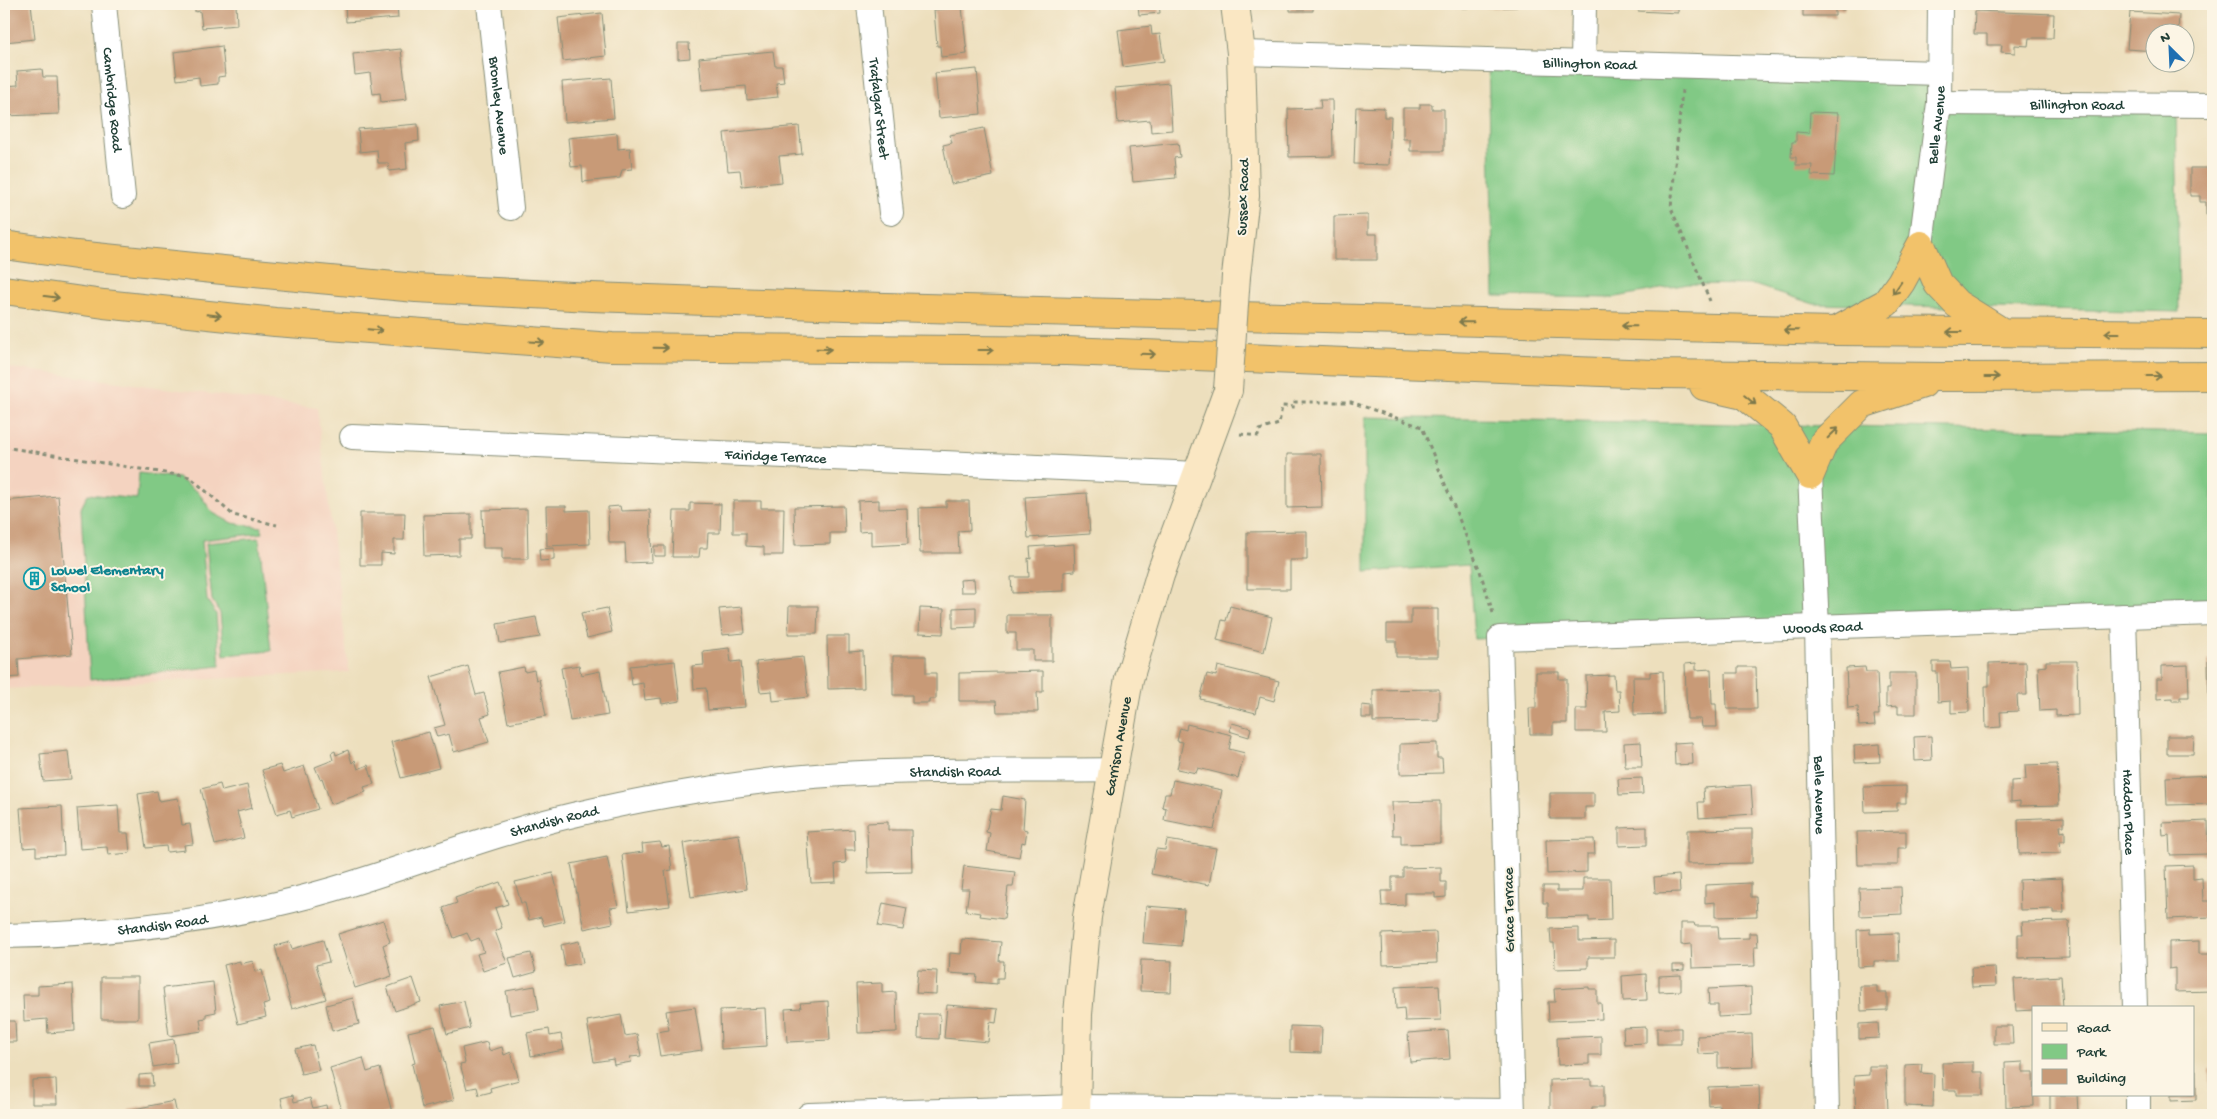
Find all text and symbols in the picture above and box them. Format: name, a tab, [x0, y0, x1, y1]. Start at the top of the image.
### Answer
north arrow	[2144, 22, 2194, 72]
text: N	[2158, 29, 2173, 48]
street label: Cambridge Road	[97, 47, 126, 154]
street label: Bromley Avenue	[484, 55, 512, 156]
street label: Billington Road	[1542, 55, 1638, 75]
street label: Trafalgar Street	[864, 56, 892, 162]
street label: Belle Avenue	[1924, 86, 1950, 166]
street label: Billington Road	[2029, 97, 2125, 115]
street label: Sussex Road	[1234, 157, 1254, 236]
one-way arrow	[1892, 280, 1902, 294]
one-way arrow	[44, 292, 60, 302]
one-way arrow	[205, 310, 221, 320]
one-way arrow	[1458, 318, 1474, 327]
one-way arrow	[1621, 322, 1637, 331]
one-way arrow	[367, 325, 383, 335]
one-way arrow	[1783, 326, 1799, 335]
one-way arrow	[1946, 327, 1962, 337]
one-way arrow	[2104, 328, 2120, 338]
one-way arrow	[529, 337, 545, 347]
one-way arrow	[652, 343, 669, 353]
one-way arrow	[815, 344, 831, 354]
one-way arrow	[978, 345, 994, 355]
one-way arrow	[1140, 349, 1156, 359]
one-way arrow	[2146, 371, 2162, 381]
one-way arrow	[1984, 372, 2000, 382]
one-way arrow	[1744, 395, 1757, 406]
one-way arrow	[1827, 427, 1840, 439]
street label: Fairidge Terrace	[723, 446, 827, 469]
place label: Lowel Elementary School	[51, 562, 164, 597]
building icon: Lowel Elementary School	[23, 566, 47, 590]
street label: Woods Road	[1783, 618, 1864, 639]
street label: Garrison Avenue	[1102, 695, 1137, 798]
street label: Belle Avenue	[1809, 754, 1828, 835]
street label: Standish Road	[910, 764, 1002, 782]
street label: Haddon Place	[2117, 769, 2138, 855]
street label: Standish Road	[508, 802, 602, 842]
street label: Grace Terrace	[1500, 867, 1520, 953]
street label: Standish Road	[117, 911, 210, 941]
legend	[2032, 1006, 2194, 1096]
text: Road	[2077, 1020, 2111, 1038]
text: Park	[2076, 1044, 2107, 1062]
text: Building	[2076, 1070, 2126, 1088]

